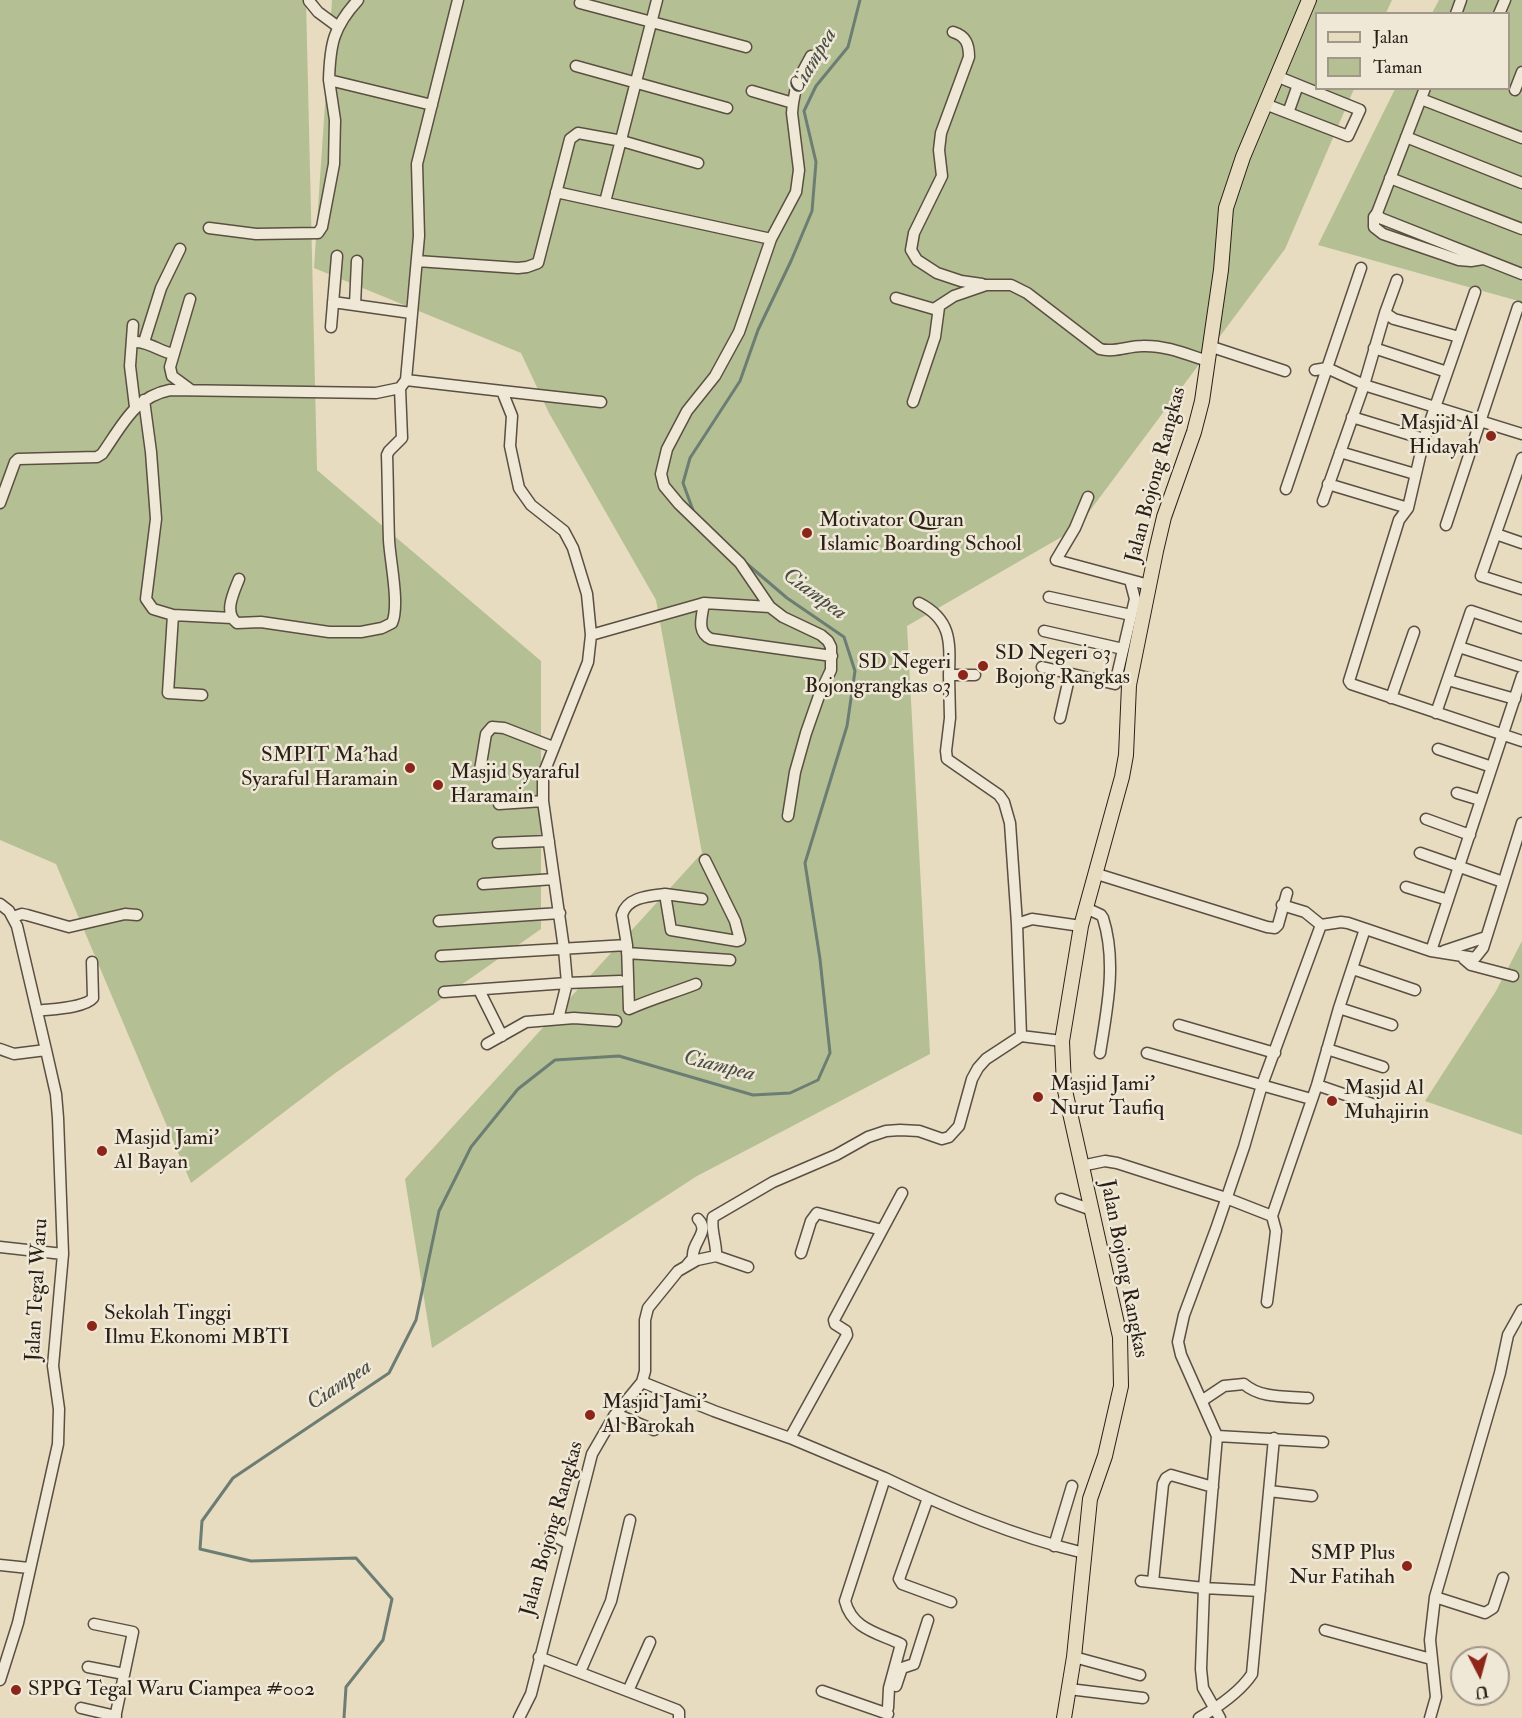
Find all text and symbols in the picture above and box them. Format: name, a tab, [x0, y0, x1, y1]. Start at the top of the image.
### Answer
legend	[1315, 12, 1510, 90]
water label: Ciampea	[784, 24, 844, 100]
text: Jalan	[1373, 26, 1409, 49]
text: Taman	[1373, 56, 1422, 79]
street label: Jalan Bojong Rangkas	[1121, 384, 1193, 566]
place label: Masjid Al Hidayah	[1399, 411, 1479, 461]
marker: Masjid Al Hidayah	[1484, 429, 1498, 443]
place label: Motivator Quran Islamic Boarding School	[819, 508, 1022, 558]
marker: Motivator Quran Islamic Boarding School	[800, 526, 814, 540]
water label: Ciampea	[777, 563, 851, 627]
place label: SD Negeri 03 Bojong Rangkas	[995, 641, 1130, 691]
place label: SD Negeri Bojongrangkas 03	[804, 650, 951, 700]
marker: SD Negeri 03 Bojong Rangkas	[976, 659, 990, 673]
marker: SD Negeri Bojongrangkas 03	[956, 668, 970, 682]
place label: SMPIT Ma'had Syaraful Haramain	[241, 743, 398, 793]
place label: Masjid Syaraful Haramain	[450, 760, 580, 810]
marker: SMPIT Ma'had Syaraful Haramain	[403, 761, 417, 775]
marker: Masjid Syaraful Haramain	[431, 778, 445, 792]
water label: Ciampea	[681, 1045, 757, 1089]
place label: Masjid Jami' Nurut Taufiq	[1050, 1072, 1164, 1122]
place label: Masjid Al Muhajirin	[1344, 1076, 1429, 1126]
marker: Masjid Jami' Nurut Taufiq	[1031, 1090, 1045, 1104]
marker: Masjid Al Muhajirin	[1325, 1094, 1339, 1108]
place label: Masjid Jami' Al Bayan	[114, 1126, 219, 1176]
marker: Masjid Jami' Al Bayan	[95, 1144, 109, 1158]
street label: Jalan Bojong Rangkas	[1093, 1178, 1153, 1360]
street label: Jalan Tegal Waru	[22, 1218, 54, 1362]
place label: Sekolah Tinggi Ilmu Ekonomi MBTI	[104, 1301, 289, 1351]
marker: Sekolah Tinggi Ilmu Ekonomi MBTI	[85, 1319, 99, 1333]
water label: Ciampea	[303, 1355, 377, 1417]
place label: Masjid Jami' Al Barokah	[602, 1390, 707, 1440]
marker: Masjid Jami' Al Barokah	[583, 1408, 597, 1422]
street label: Jalan Bojong Rangkas	[516, 1439, 590, 1619]
place label: SMP Plus Nur Fatihah	[1289, 1541, 1395, 1591]
marker: SMP Plus Nur Fatihah	[1400, 1559, 1414, 1573]
north arrow	[1450, 1646, 1510, 1706]
place label: SPPG Tegal Waru Ciampea #002	[28, 1677, 315, 1703]
text: U	[1474, 1681, 1489, 1703]
marker: SPPG Tegal Waru Ciampea #002	[9, 1683, 23, 1697]

